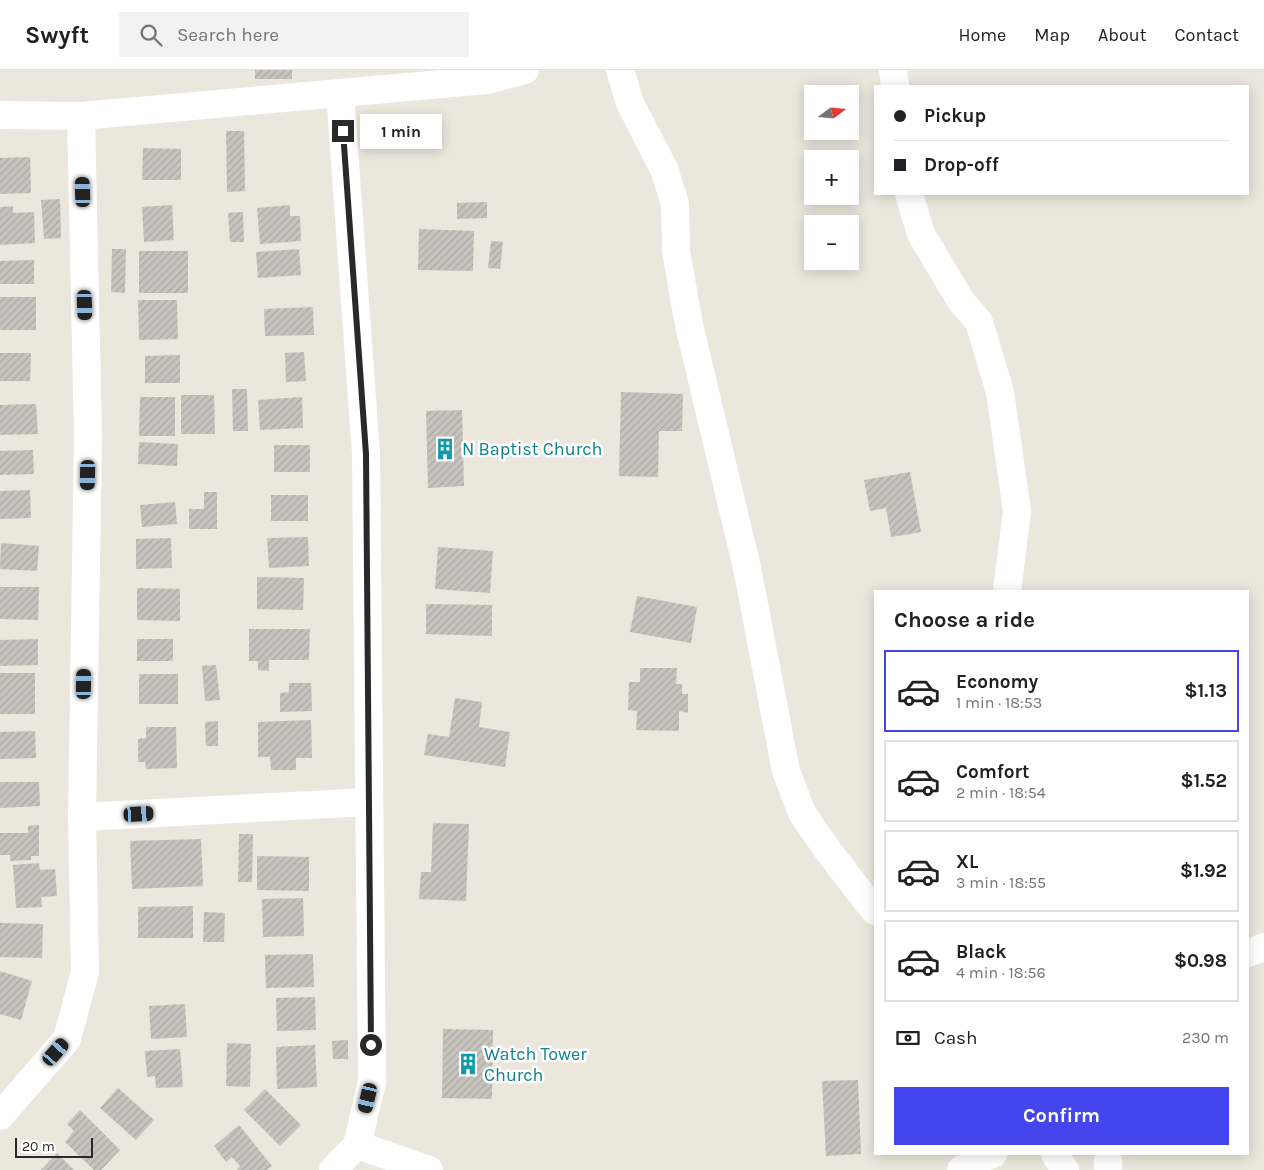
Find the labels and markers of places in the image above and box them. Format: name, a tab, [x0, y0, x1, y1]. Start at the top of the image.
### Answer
building icon: N Baptist Church	[432, 436, 458, 462]
place label: N Baptist Church	[462, 438, 602, 460]
place label: Watch Tower Church	[484, 1043, 587, 1086]
building icon: Watch Tower Church	[455, 1051, 481, 1077]

